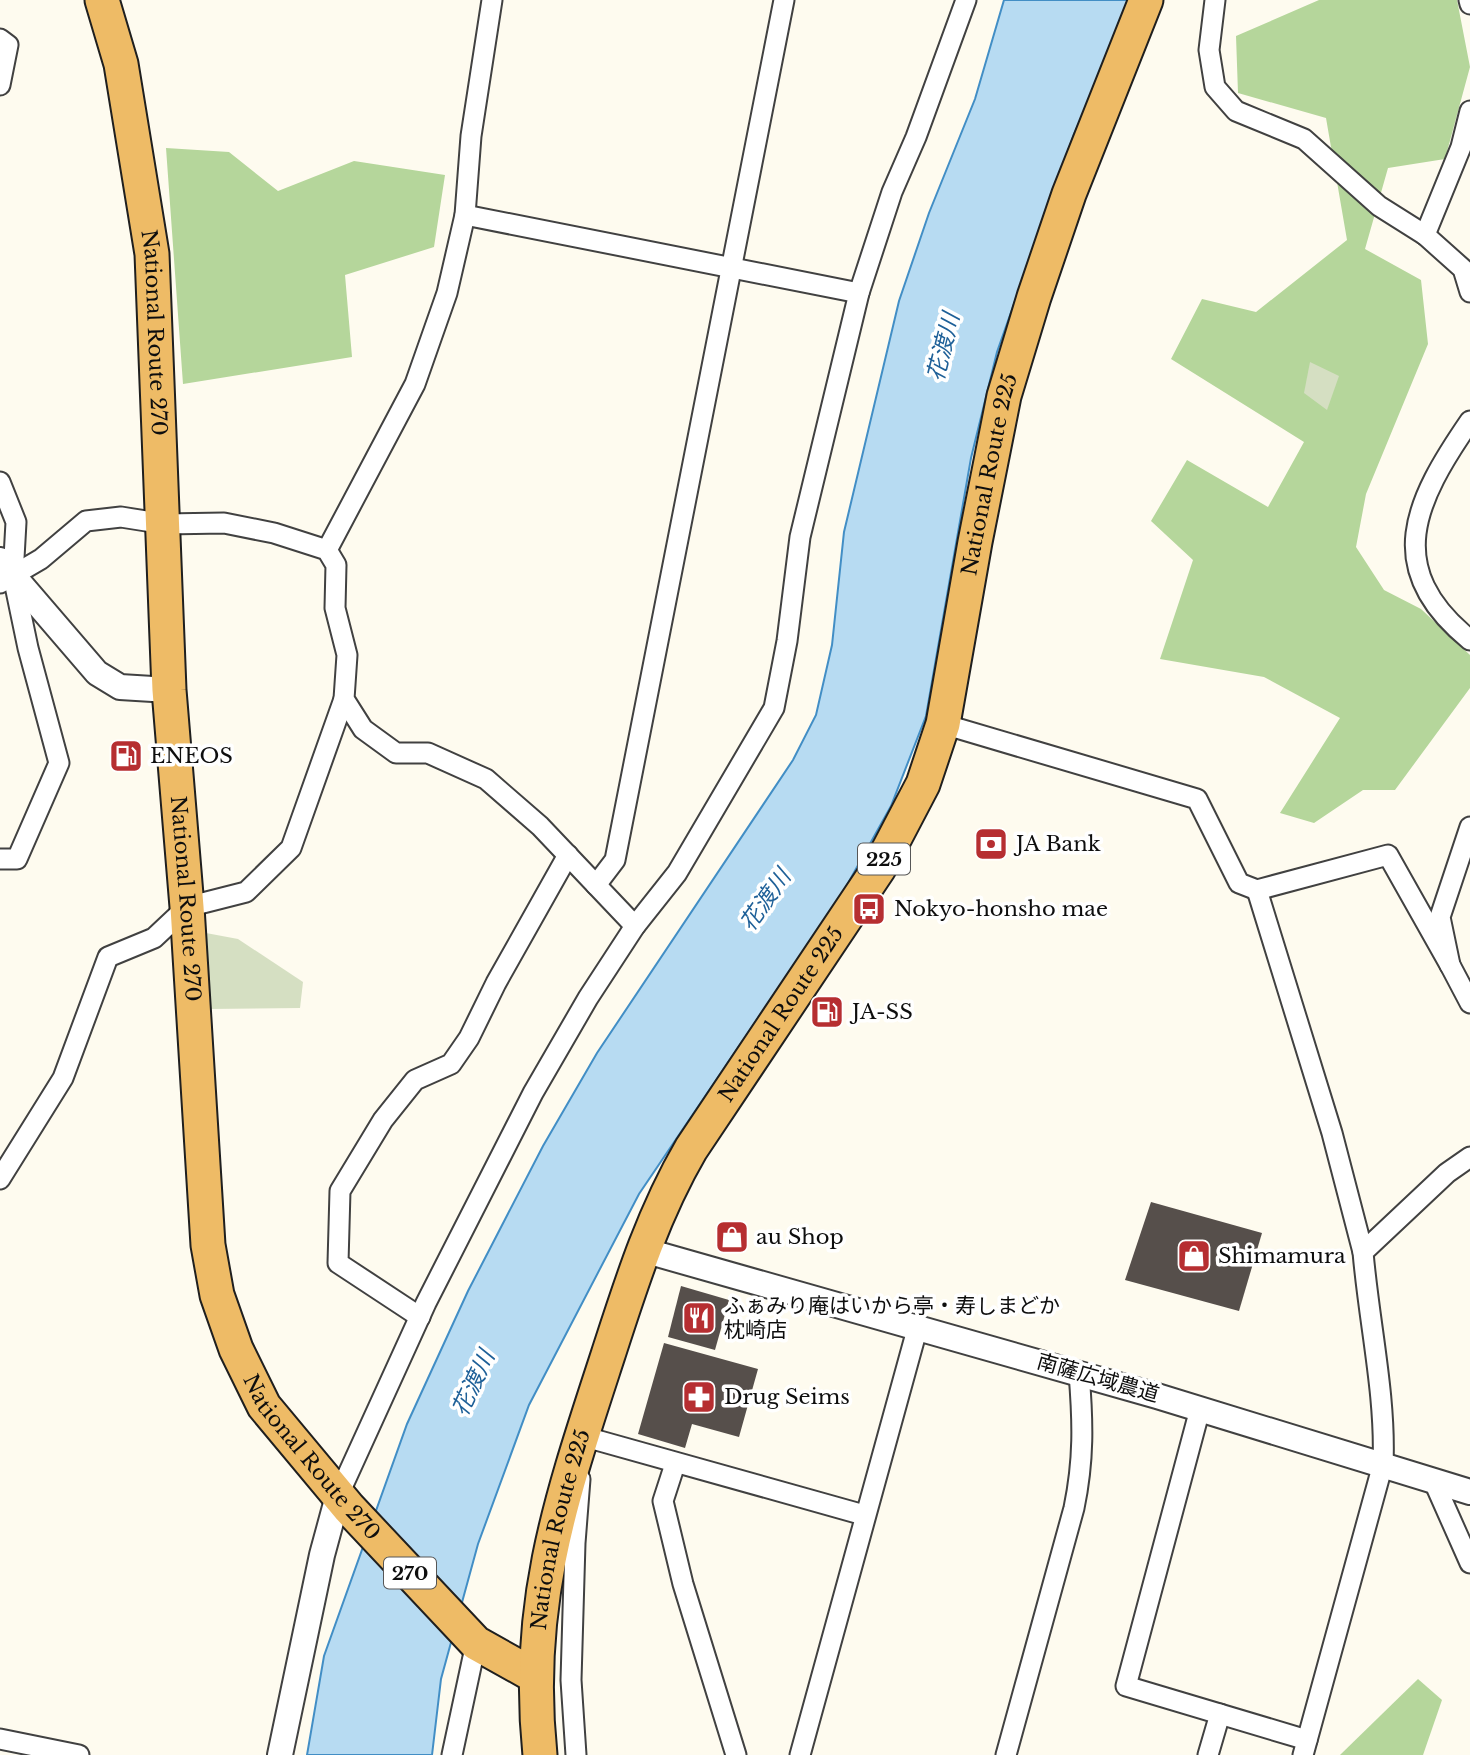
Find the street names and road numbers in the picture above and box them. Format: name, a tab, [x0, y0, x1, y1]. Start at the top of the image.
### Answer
street label: National Route 270	[135, 228, 172, 436]
street label: National Route 225	[956, 370, 1023, 577]
street label: National Route 270	[165, 795, 206, 1002]
road number: 225	[858, 844, 910, 874]
street label: National Route 225	[713, 922, 849, 1107]
street label: 南薩広域農道	[1034, 1348, 1162, 1408]
street label: National Route 270	[237, 1370, 386, 1546]
street label: National Route 225	[526, 1426, 596, 1631]
road number: 270	[384, 1558, 436, 1588]

